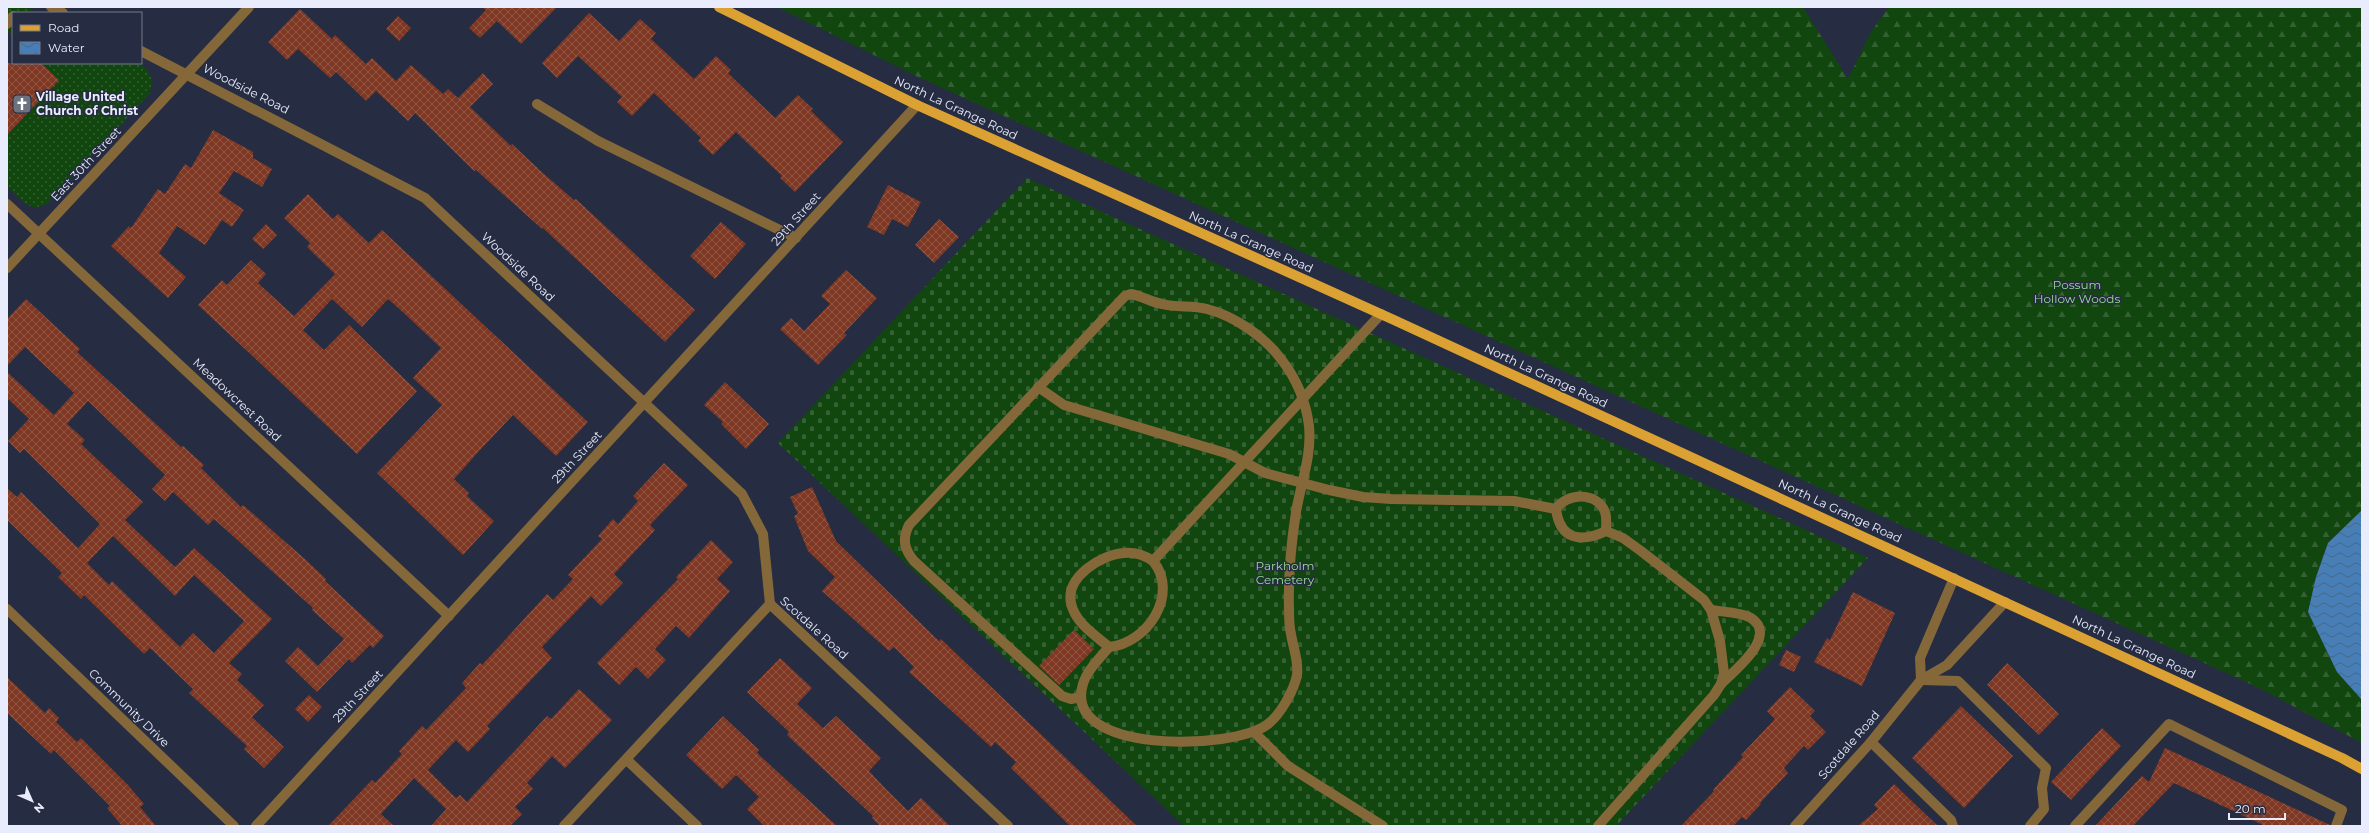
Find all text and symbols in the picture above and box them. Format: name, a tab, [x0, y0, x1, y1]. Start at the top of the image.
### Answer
legend	[12, 12, 142, 64]
text: Road	[48, 20, 79, 35]
text: Water	[48, 40, 85, 55]
street label: Woodside Road	[201, 60, 292, 117]
street label: North La Grange Road	[892, 72, 1020, 143]
place label: Village United Church of Christ	[35, 89, 139, 118]
church icon: Village United Church of Christ	[11, 93, 33, 115]
street label: East 30th Street	[47, 123, 124, 204]
street label: 29th Street	[768, 189, 824, 248]
street label: North La Grange Road	[1187, 207, 1316, 276]
street label: Woodside Road	[479, 229, 558, 304]
park label: Possum Hollow Woods	[2034, 277, 2120, 306]
street label: North La Grange Road	[1482, 340, 1610, 411]
street label: Meadowcrest Road	[190, 355, 285, 444]
street label: 29th Street	[548, 427, 605, 486]
street label: North La Grange Road	[1776, 475, 1904, 546]
park label: Parkholm Cemetery	[1255, 558, 1315, 587]
street label: Scotdale Road	[777, 593, 851, 662]
street label: North La Grange Road	[2070, 611, 2198, 682]
street label: Community Drive	[86, 665, 173, 750]
street label: 29th Street	[329, 666, 386, 725]
street label: Scotdale Road	[1815, 707, 1883, 782]
north arrow	[12, 781, 52, 821]
scale bar	[2229, 795, 2285, 821]
text: N	[31, 800, 47, 816]
text: 20 m	[2235, 801, 2266, 816]

